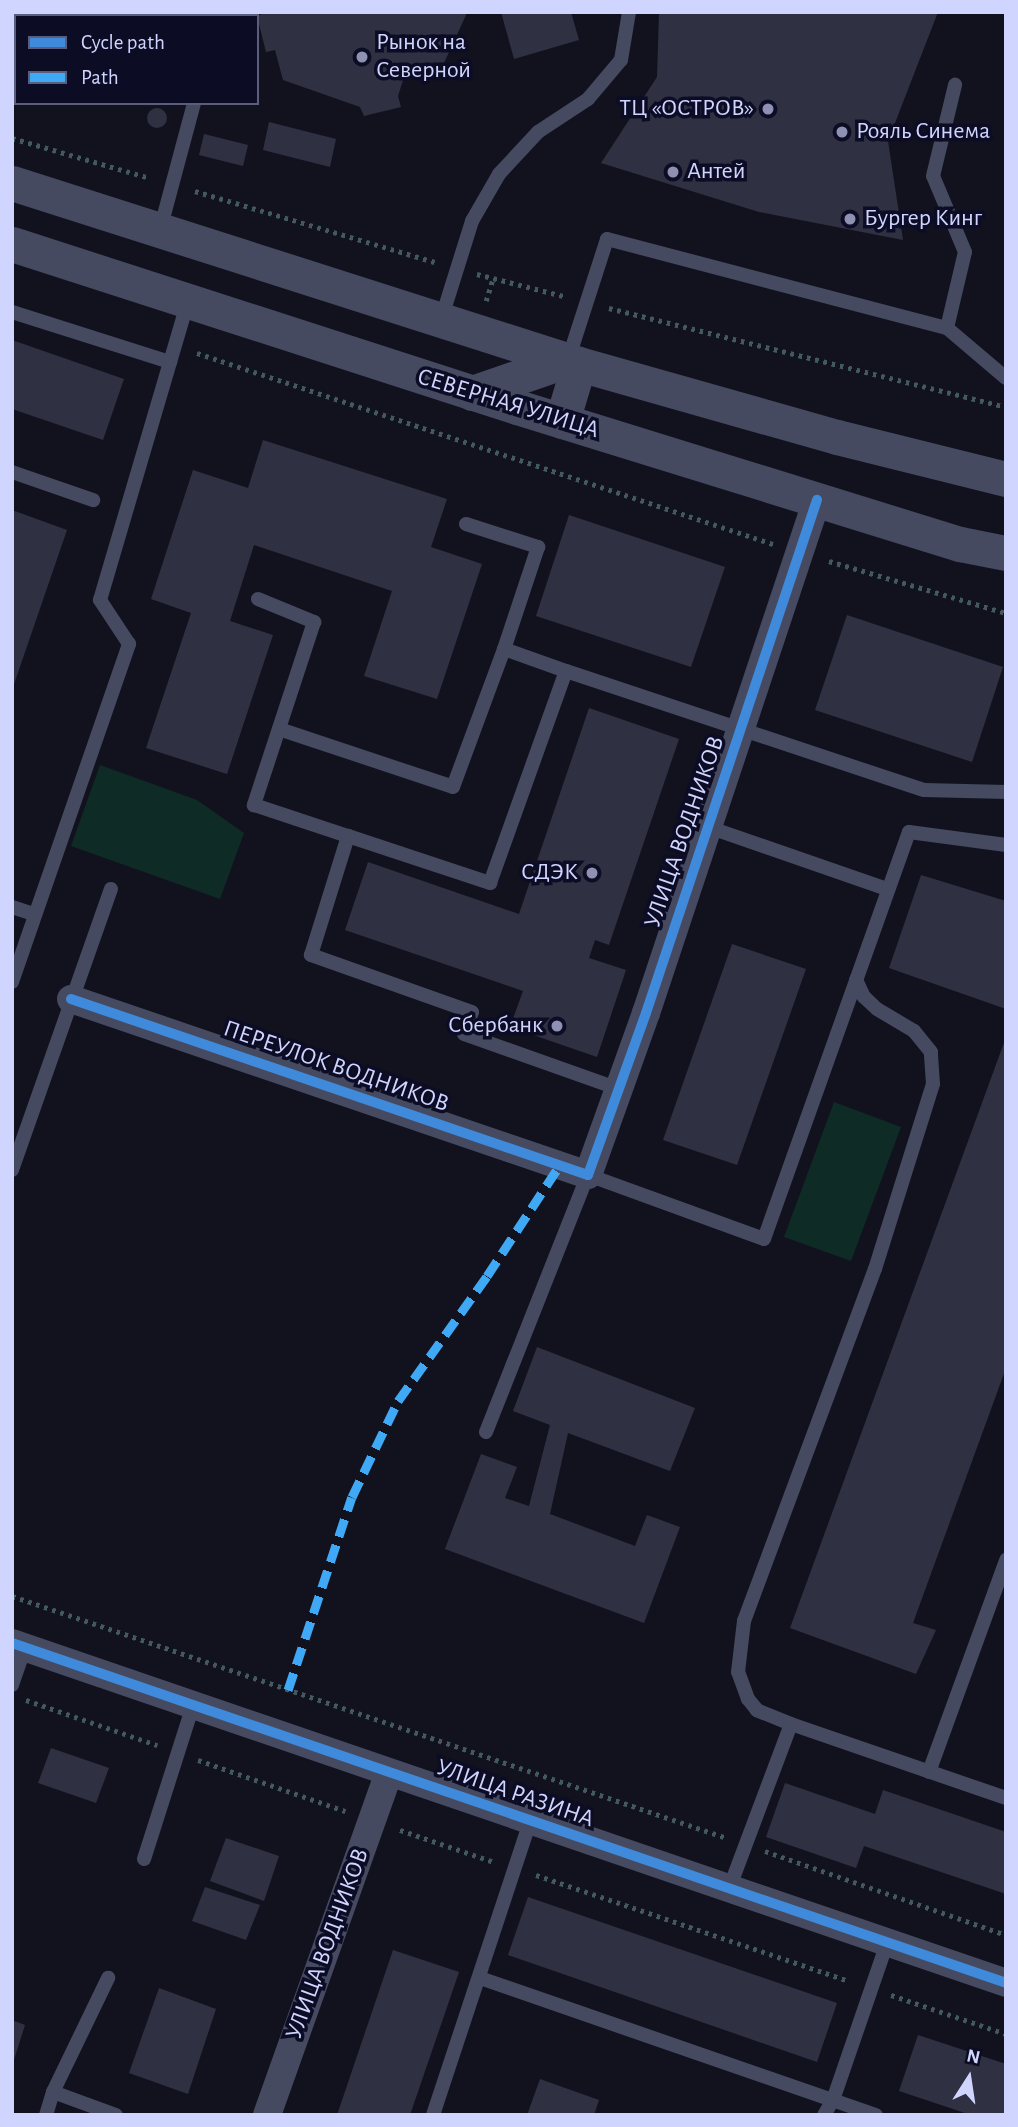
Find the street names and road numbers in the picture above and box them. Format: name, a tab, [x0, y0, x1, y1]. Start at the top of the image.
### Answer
street label: СЕВЕРНАЯ УЛИЦА	[414, 363, 602, 445]
street label: УЛИЦА ВОДНИКОВ	[639, 732, 731, 932]
street label: ПЕРЕУЛОК ВОДНИКОВ	[219, 1015, 453, 1119]
street label: УЛИЦА РАЗИНА	[432, 1754, 598, 1834]
street label: УЛИЦА ВОДНИКОВ	[280, 1845, 376, 2043]

